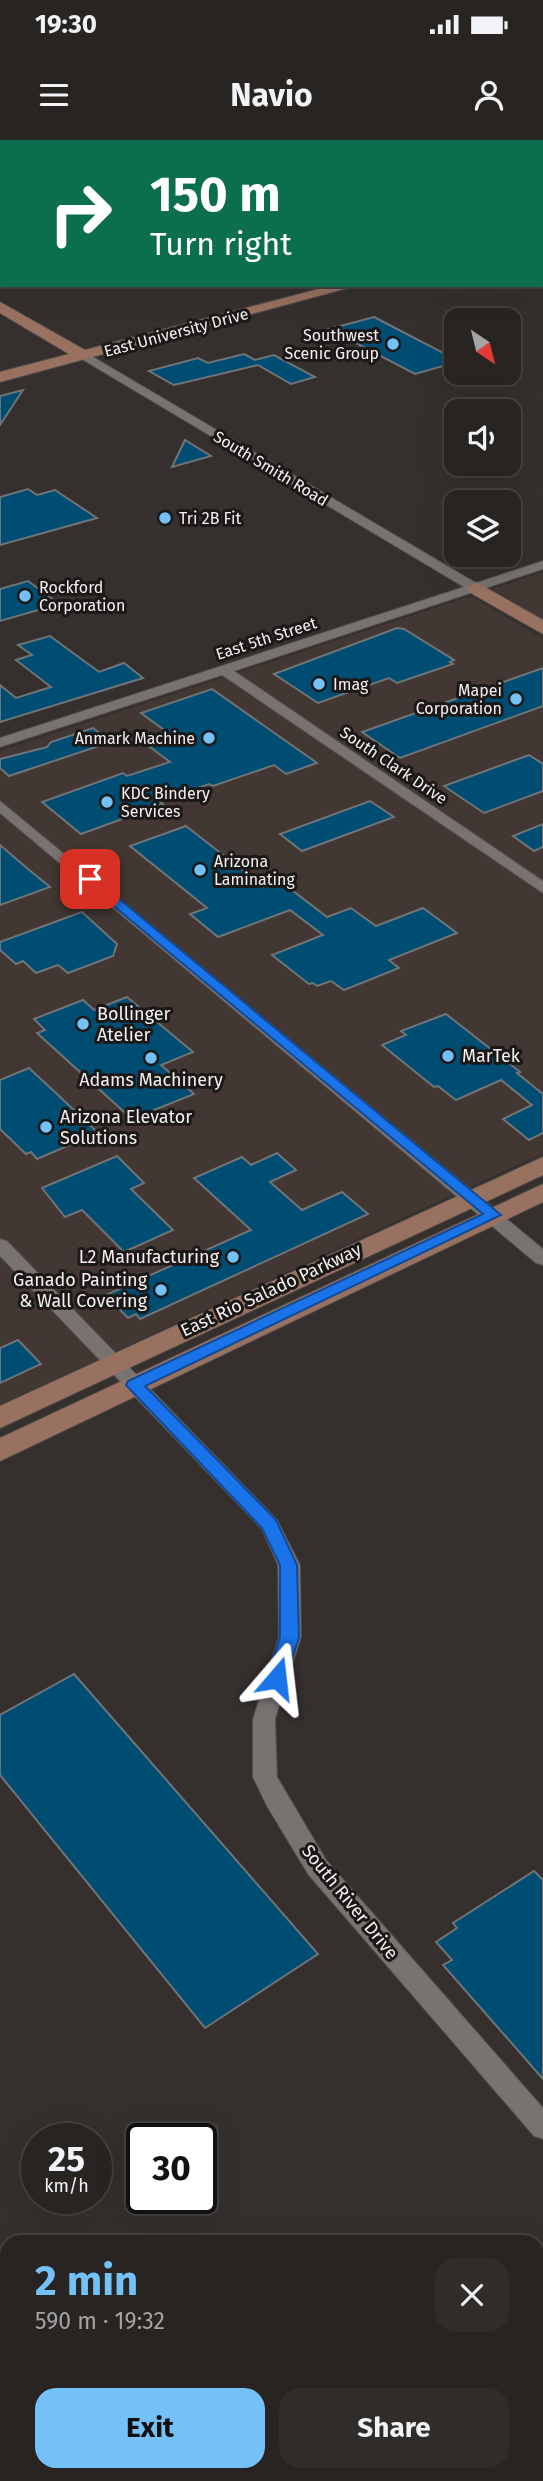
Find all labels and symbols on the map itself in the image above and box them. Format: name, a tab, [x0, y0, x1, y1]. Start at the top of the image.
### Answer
street label: East University Drive	[102, 304, 250, 361]
north arrow	[444, 308, 522, 385]
place label: Southwest Scenic Group	[285, 326, 379, 363]
marker: Southwest Scenic Group	[385, 336, 401, 352]
street label: South Smith Road	[210, 427, 331, 510]
place label: Tri 2B Fit	[179, 509, 241, 528]
marker: Tri 2B Fit	[157, 510, 173, 526]
place label: Rockford Corporation	[39, 578, 125, 615]
marker: Rockford Corporation	[17, 588, 33, 604]
street label: East 5th Street	[213, 613, 319, 664]
place label: Imag	[333, 675, 369, 694]
marker: Imag	[311, 676, 327, 692]
place label: Mapei Corporation	[416, 681, 502, 718]
marker: Mapei Corporation	[508, 691, 524, 707]
street label: South Clark Drive	[337, 723, 451, 808]
place label: Anmark Machine	[75, 729, 195, 748]
marker: Anmark Machine	[201, 730, 217, 746]
place label: KDC Bindery Services	[121, 784, 210, 821]
marker: KDC Bindery Services	[99, 794, 115, 810]
pin	[60, 849, 120, 909]
place label: Arizona Laminating	[214, 852, 295, 889]
marker: Arizona Laminating	[192, 862, 208, 878]
place label: Bollinger Atelier	[97, 1003, 171, 1046]
marker: Bollinger Atelier	[75, 1016, 91, 1032]
place label: MarTek	[462, 1045, 521, 1067]
marker: MarTek	[440, 1048, 456, 1064]
marker: Adams Machinery	[143, 1050, 159, 1066]
place label: Adams Machinery	[79, 1069, 223, 1091]
place label: Arizona Elevator Solutions	[60, 1106, 192, 1149]
marker: Arizona Elevator Solutions	[38, 1119, 54, 1135]
street label: East Rio Salado Parkway	[177, 1238, 365, 1342]
place label: L2 Manufacturing	[79, 1246, 220, 1268]
marker: L2 Manufacturing	[225, 1249, 241, 1265]
place label: Ganado Painting & Wall Covering	[13, 1269, 148, 1312]
marker: Ganado Painting & Wall Covering	[153, 1282, 169, 1298]
position arrow	[240, 1641, 314, 1715]
street label: South River Drive	[297, 1840, 403, 1964]
speed limit sign: 30	[126, 2123, 217, 2214]

